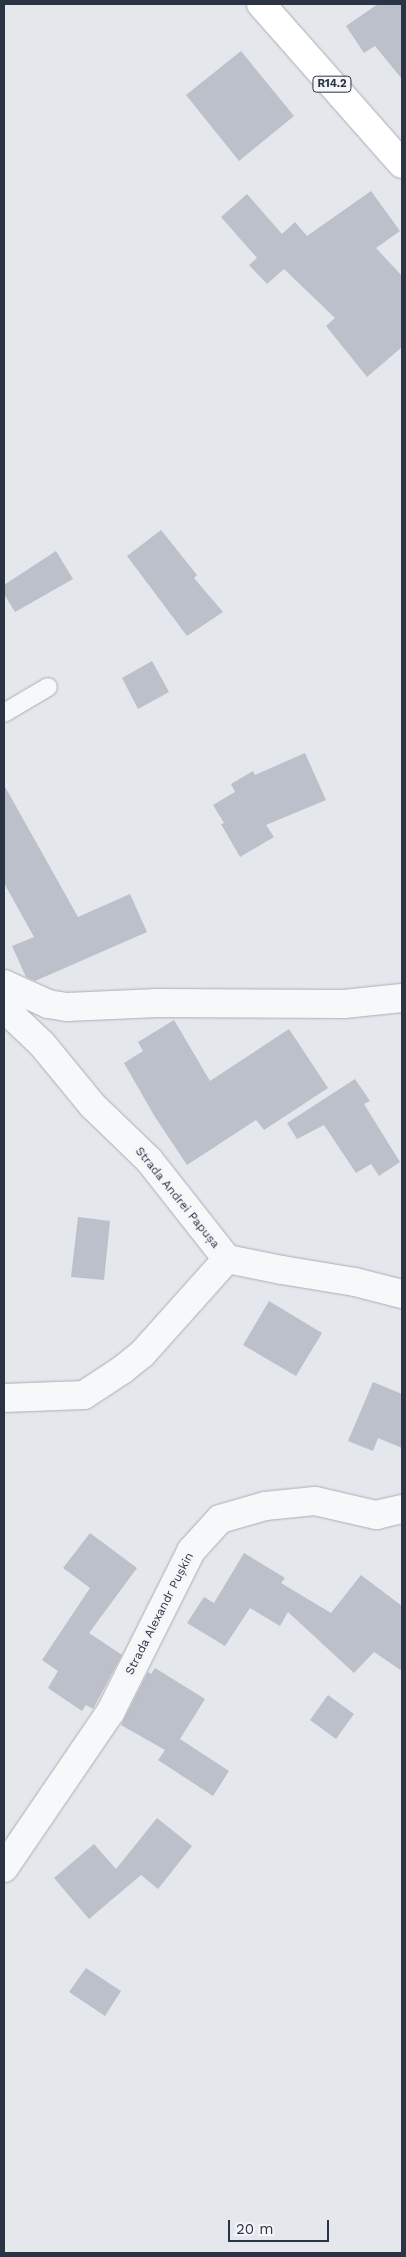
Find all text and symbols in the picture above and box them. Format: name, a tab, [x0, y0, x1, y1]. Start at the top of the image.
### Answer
road number: R14.2	[312, 76, 352, 92]
street label: Strada Andrei Papușa	[132, 1144, 222, 1252]
street label: Strada Alexandr Pușkin	[123, 1550, 197, 1678]
scale bar	[231, 2210, 332, 2242]
text: 20 m	[236, 2220, 274, 2238]

